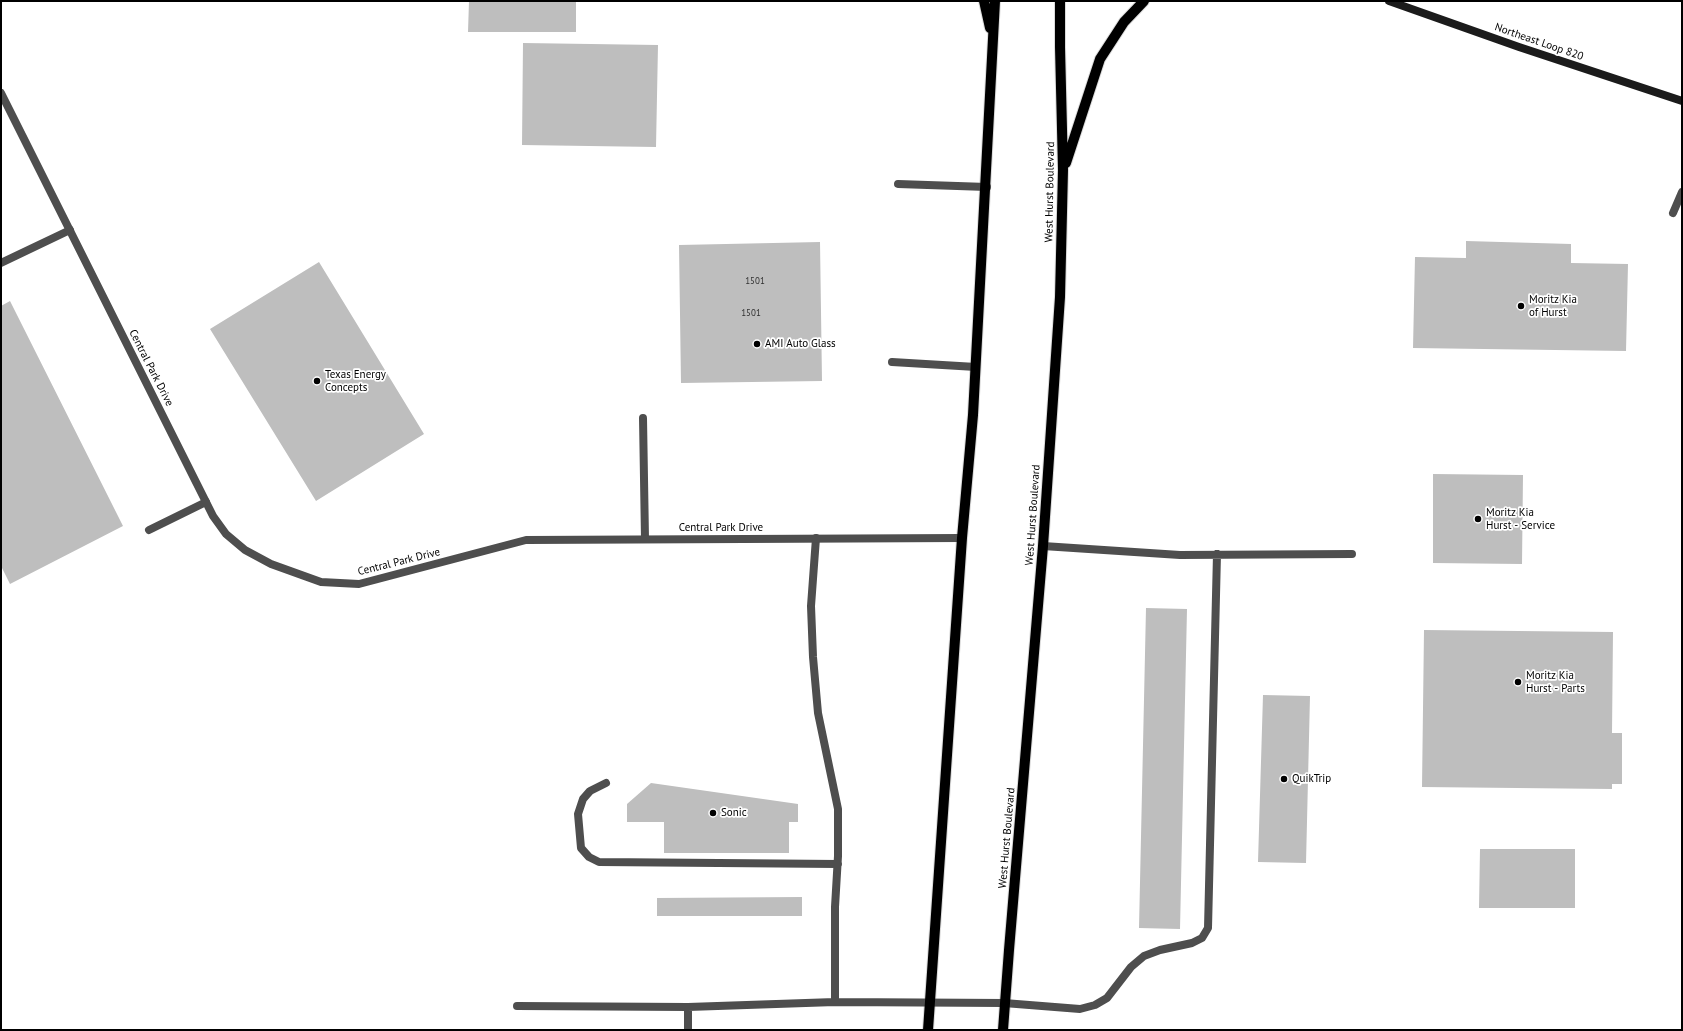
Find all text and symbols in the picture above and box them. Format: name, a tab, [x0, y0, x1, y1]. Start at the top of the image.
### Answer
street label: Northeast Loop 820	[1493, 21, 1585, 63]
street label: West Hurst Boulevard	[1043, 141, 1057, 243]
house number: 1501	[745, 276, 765, 286]
place label: Moritz Kia of Hurst	[1529, 293, 1577, 319]
marker: Moritz Kia of Hurst	[1516, 301, 1526, 311]
house number: 1501	[741, 308, 761, 318]
street label: Central Park Drive	[126, 327, 176, 409]
place label: AMI Auto Glass	[765, 337, 836, 351]
marker: AMI Auto Glass	[752, 339, 762, 349]
place label: Texas Energy Concepts	[325, 368, 386, 394]
marker: Texas Energy Concepts	[312, 376, 322, 386]
street label: West Hurst Boulevard	[1023, 464, 1043, 566]
place label: Moritz Kia Hurst - Service	[1486, 506, 1555, 532]
marker: Moritz Kia Hurst - Service	[1473, 514, 1483, 524]
street label: Central Park Drive	[679, 521, 763, 535]
street label: Central Park Drive	[356, 545, 442, 579]
place label: Moritz Kia Hurst - Parts	[1526, 669, 1585, 695]
marker: Moritz Kia Hurst - Parts	[1513, 677, 1523, 687]
place label: QuikTrip	[1292, 772, 1331, 786]
marker: QuikTrip	[1279, 774, 1289, 784]
street label: West Hurst Boulevard	[996, 787, 1018, 889]
place label: Sonic	[721, 806, 747, 820]
marker: Sonic	[708, 808, 718, 818]

